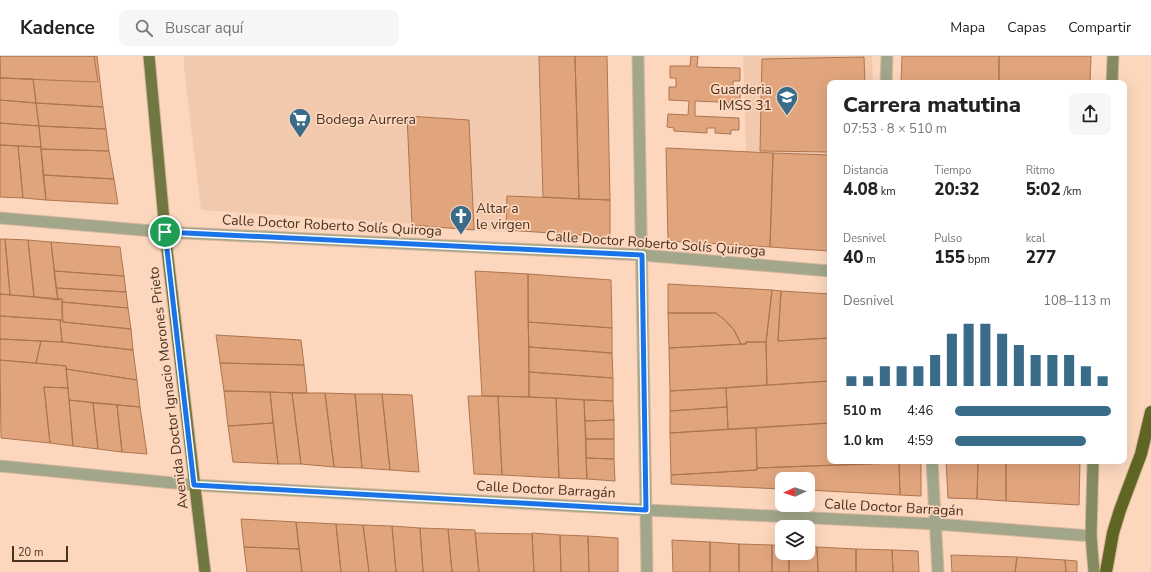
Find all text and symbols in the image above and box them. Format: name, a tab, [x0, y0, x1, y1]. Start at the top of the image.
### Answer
search box	[119, 10, 399, 46]
text: Kadence	[20, 15, 95, 41]
icon: search	[133, 17, 155, 39]
text: Buscar aquí	[165, 18, 243, 38]
text: Mapa	[950, 18, 985, 37]
text: Capas	[1007, 18, 1046, 37]
text: Compartir	[1068, 18, 1131, 37]
place label: Guarderia IMSS 31	[710, 80, 772, 115]
school or university icon: Guarderia IMSS 31	[774, 84, 800, 117]
text: Carrera matutina	[843, 90, 1021, 120]
button: share	[1069, 93, 1111, 135]
supermarket icon: Bodega Aurrera	[287, 106, 313, 139]
place label: Bodega Aurrera	[316, 110, 416, 129]
text: 07:53 · 8 × 510 m	[843, 120, 947, 138]
text: Distancia	[843, 163, 888, 178]
text: Tiempo	[934, 163, 971, 178]
text: Ritmo	[1026, 163, 1055, 178]
text: 4.08	[843, 178, 878, 201]
text: 20:32	[934, 178, 980, 201]
text: 5:02	[1026, 178, 1061, 201]
text: km	[878, 184, 896, 199]
text: /km	[1061, 184, 1082, 199]
place label: Altar a le virgen	[476, 199, 530, 234]
church icon: Altar a le virgen	[448, 203, 474, 236]
street label: Calle Doctor Roberto Solís Quiroga	[222, 210, 442, 241]
pin	[148, 215, 182, 249]
icon: arrive	[154, 221, 176, 243]
street label: Calle Doctor Roberto Solís Quiroga	[545, 226, 766, 261]
text: Desnivel	[843, 231, 886, 246]
text: Pulso	[934, 231, 962, 246]
text: kcal	[1026, 231, 1045, 246]
text: 40	[843, 246, 863, 269]
text: 155	[934, 246, 965, 269]
text: 277	[1026, 246, 1056, 269]
text: m	[863, 252, 876, 267]
text: bpm	[965, 252, 990, 267]
street label: Avenida Doctor Ignacio Morones Prieto	[144, 265, 193, 510]
text: Desnivel	[843, 292, 894, 310]
text: 108–113 m	[1043, 292, 1111, 310]
text: 510 m	[843, 402, 881, 420]
text: 4:46	[907, 402, 933, 420]
text: 1.0 km	[843, 432, 884, 450]
text: 4:59	[907, 432, 933, 450]
north arrow	[775, 472, 815, 512]
map controls	[775, 472, 815, 560]
street label: Calle Doctor Barragán	[476, 476, 616, 503]
street label: Calle Doctor Barragán	[824, 494, 964, 521]
button: layers	[775, 520, 815, 560]
scale bar	[12, 544, 68, 563]
text: 20 m	[18, 545, 43, 560]

